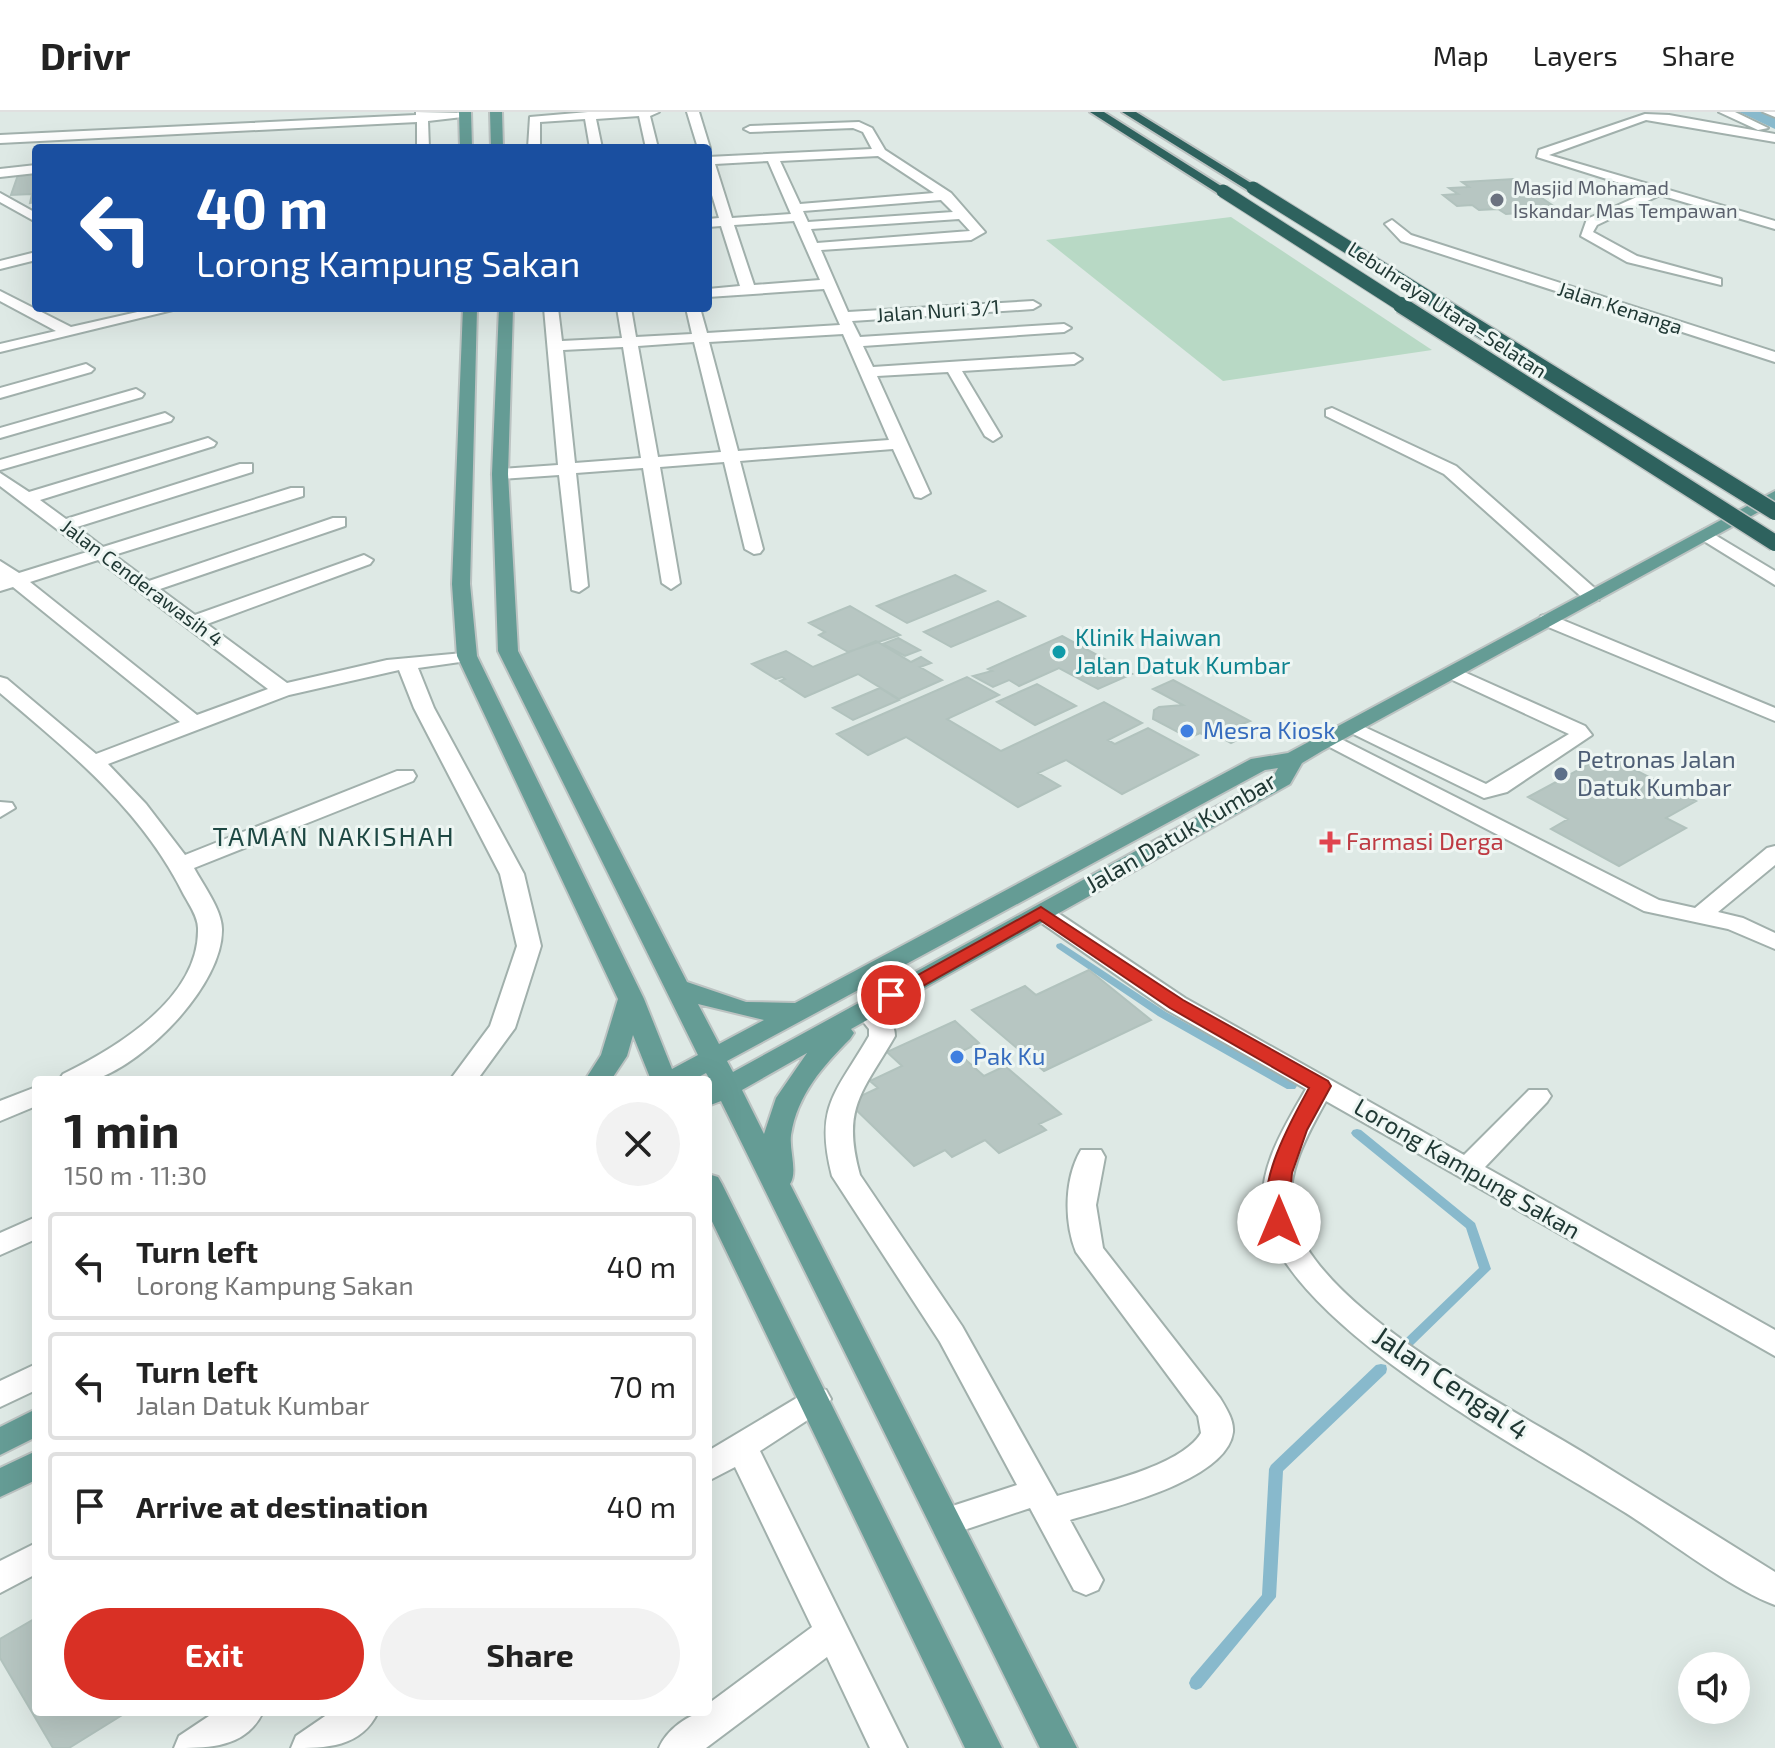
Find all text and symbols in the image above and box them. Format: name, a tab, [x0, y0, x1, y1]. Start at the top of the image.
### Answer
text: Drivr	[40, 32, 130, 78]
text: Map	[1433, 38, 1489, 72]
text: Layers	[1533, 38, 1618, 72]
text: Share	[1662, 38, 1735, 72]
text: 40 m	[196, 173, 328, 240]
place label: Masjid Mohamad Iskandar Mas Tempawan	[1513, 175, 1738, 222]
icon: left	[64, 176, 168, 280]
marker: Masjid Mohamad Iskandar Mas Tempawan	[1488, 191, 1506, 209]
street label: Lebuhraya Utara–Selatan	[1344, 236, 1551, 382]
text: Lorong Kampung Sakan	[196, 241, 580, 284]
street label: Jalan Kenanga	[1555, 276, 1686, 338]
street label: Jalan Nuri 3/1	[876, 294, 1000, 326]
street label: Jalan Cenderawasih 4	[57, 513, 228, 651]
place label: Klinik Haiwan Jalan Datuk Kumbar	[1075, 622, 1291, 679]
marker: Klinik Haiwan Jalan Datuk Kumbar	[1050, 643, 1068, 661]
place label: Mesra Kiosk	[1203, 715, 1335, 744]
marker: Mesra Kiosk	[1178, 722, 1196, 740]
place label: Petronas Jalan Datuk Kumbar	[1577, 744, 1736, 801]
street label: Jalan Datuk Kumbar	[1080, 765, 1281, 898]
marker: Petronas Jalan Datuk Kumbar	[1552, 765, 1570, 783]
district label: TAMAN NAKISHAH	[212, 820, 456, 851]
place label: Farmasi Derga	[1346, 826, 1504, 855]
marker: Farmasi Derga	[1321, 833, 1339, 851]
pin	[857, 961, 925, 1029]
icon: arrive	[869, 973, 913, 1017]
place label: Pak Ku	[973, 1041, 1045, 1070]
marker: Pak Ku	[948, 1048, 966, 1066]
street label: Lorong Kampung Sakan	[1350, 1091, 1586, 1244]
text: 1 min	[64, 1100, 180, 1158]
button: close	[596, 1102, 680, 1186]
text: 150 m · 11:30	[64, 1159, 207, 1190]
position arrow	[1237, 1180, 1321, 1264]
text: Turn left	[136, 1233, 258, 1269]
icon: left	[68, 1244, 112, 1288]
text: 40 m	[606, 1248, 676, 1284]
text: Lorong Kampung Sakan	[136, 1269, 414, 1300]
street label: Jalan Cengal 4	[1367, 1318, 1536, 1447]
text: Turn left	[136, 1353, 258, 1389]
icon: left	[68, 1364, 112, 1408]
text: 70 m	[610, 1368, 676, 1404]
text: Jalan Datuk Kumbar	[136, 1389, 369, 1420]
icon: arrive	[68, 1484, 112, 1528]
text: Arrive at destination	[136, 1488, 428, 1524]
text: 40 m	[606, 1488, 676, 1524]
button: Exit	[64, 1608, 364, 1700]
button: Share	[380, 1608, 680, 1700]
map controls	[1678, 1652, 1750, 1724]
button: sound	[1678, 1652, 1750, 1724]

